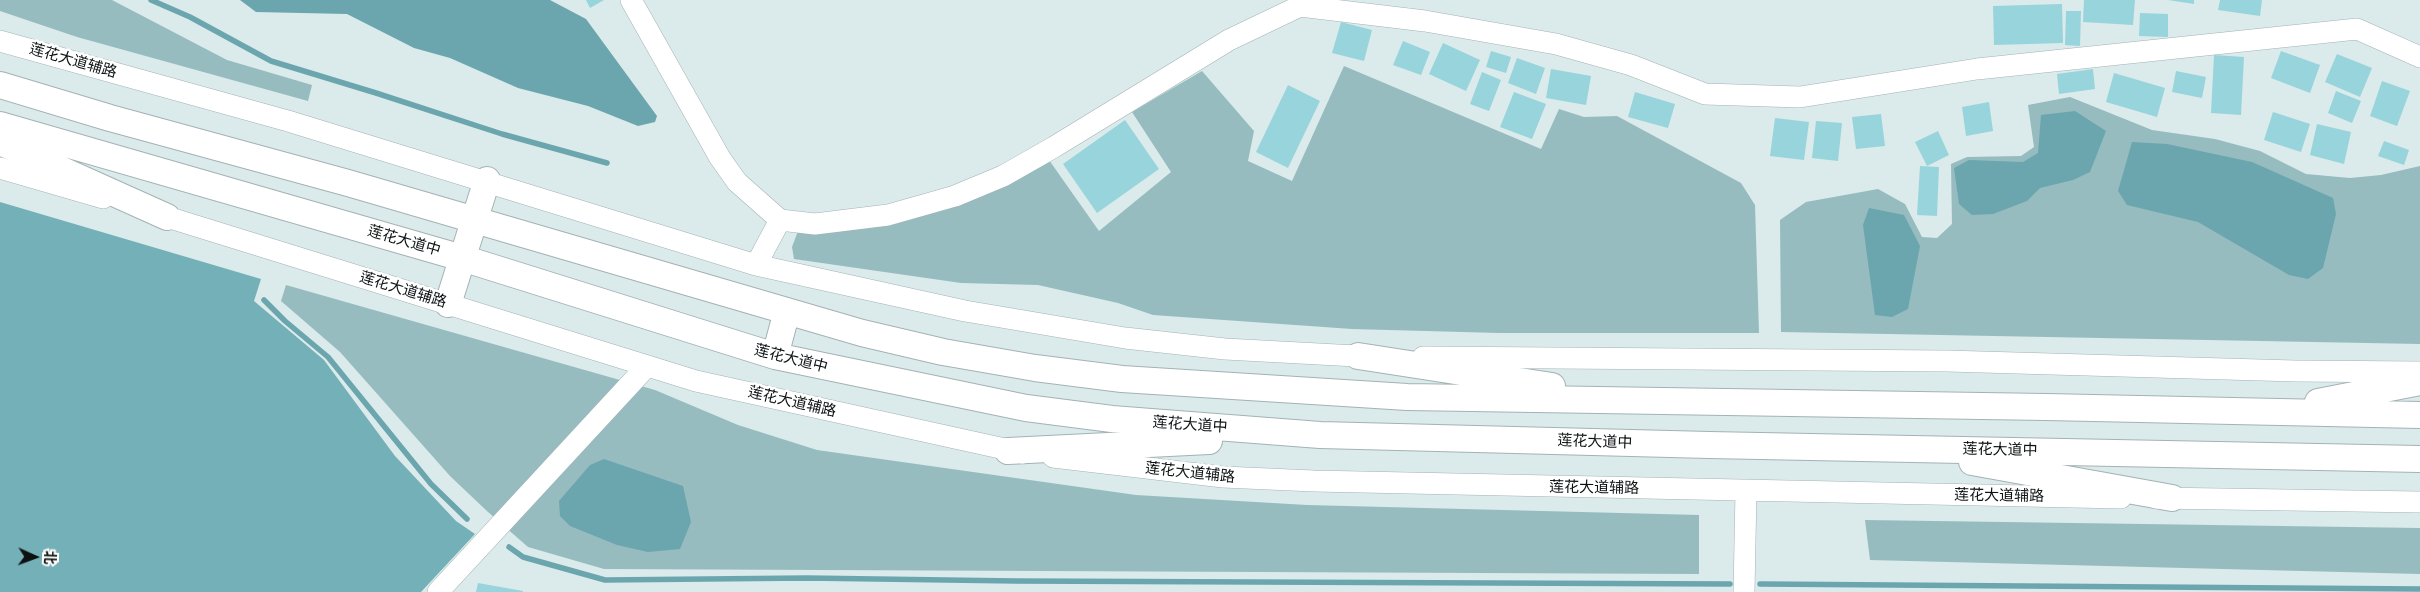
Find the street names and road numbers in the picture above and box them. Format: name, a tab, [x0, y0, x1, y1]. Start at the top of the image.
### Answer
street label: 莲花大道辅路	[27, 40, 119, 82]
street label: 莲花大道中	[365, 222, 443, 260]
street label: 莲花大道辅路	[357, 268, 449, 312]
street label: 莲花大道中	[752, 341, 830, 377]
street label: 莲花大道辅路	[746, 383, 838, 421]
street label: 莲花大道中	[1152, 413, 1228, 437]
street label: 莲花大道中	[1557, 432, 1633, 452]
street label: 莲花大道中	[1962, 440, 2038, 460]
street label: 莲花大道辅路	[1144, 459, 1236, 487]
street label: 莲花大道辅路	[1549, 478, 1639, 498]
street label: 莲花大道辅路	[1954, 486, 2044, 506]

